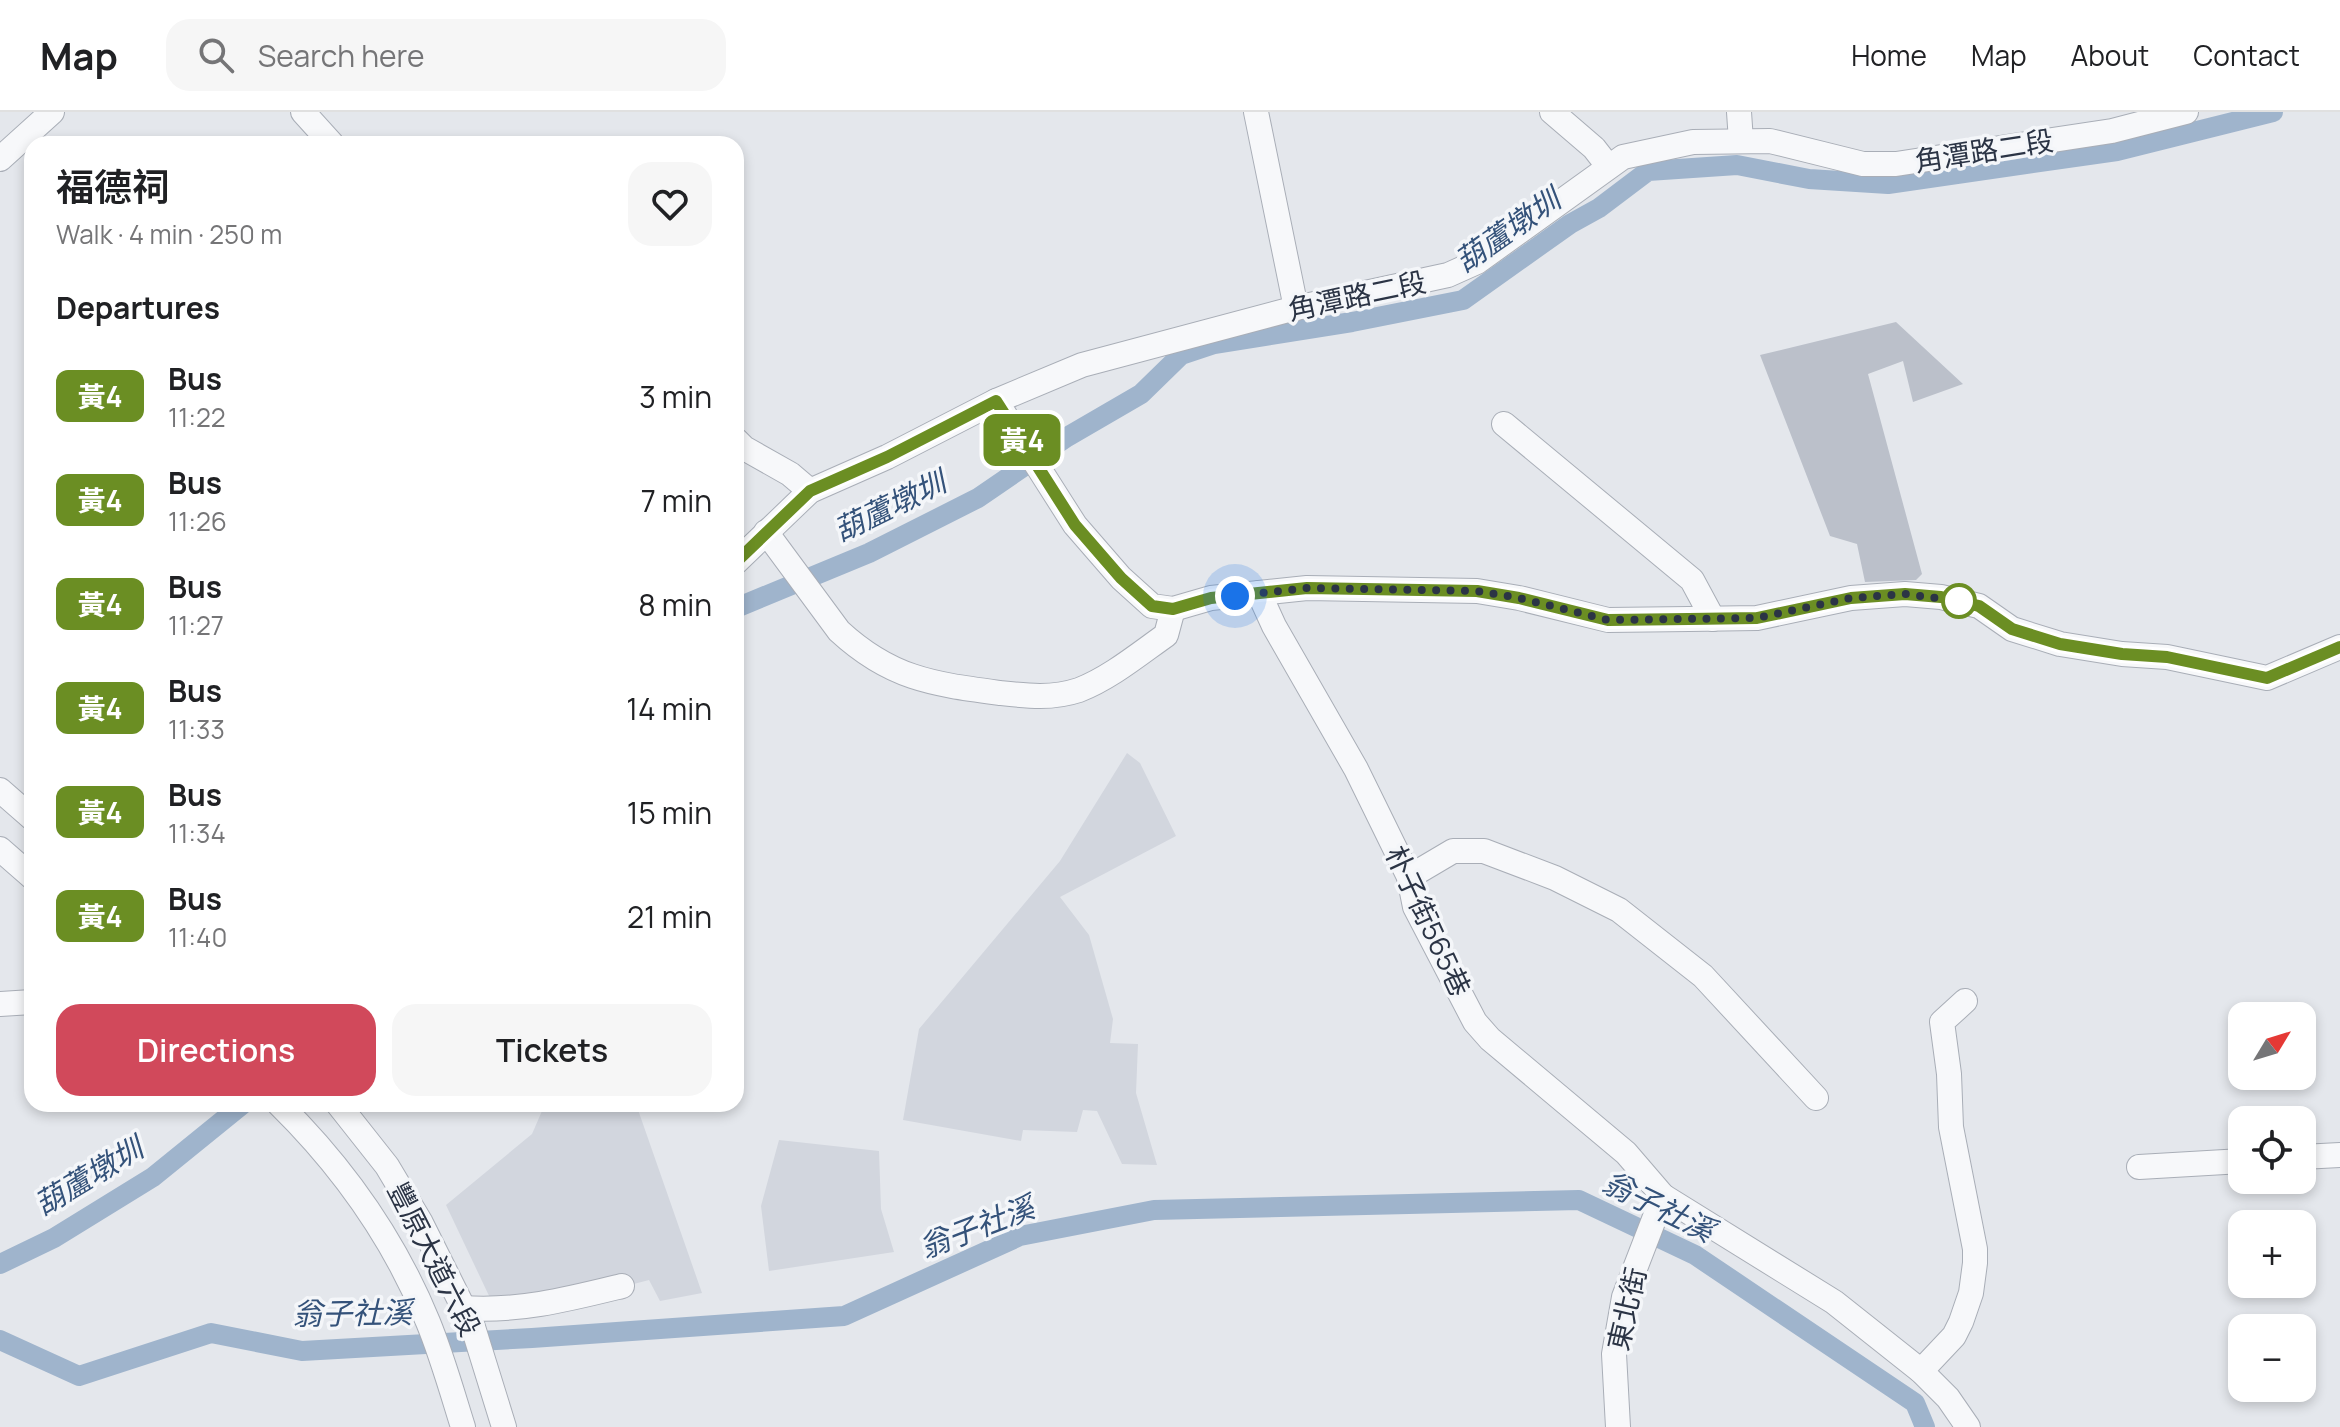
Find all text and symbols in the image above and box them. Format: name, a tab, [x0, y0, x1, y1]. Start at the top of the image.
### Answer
search box	[166, 19, 726, 91]
text: Map	[40, 29, 118, 81]
icon: search	[194, 33, 238, 77]
text: Search here	[258, 35, 425, 76]
text: Home	[1851, 36, 1927, 74]
text: Map	[1971, 36, 2027, 74]
text: About	[2071, 36, 2149, 74]
text: Contact	[2193, 36, 2300, 74]
street label: 角潭路二段	[1912, 120, 2056, 180]
text: 福德祠	[56, 160, 170, 212]
button: heart	[628, 162, 712, 246]
water label: 葫蘆墩圳	[1446, 176, 1571, 281]
text: Walk · 4 min · 250 m	[56, 216, 282, 252]
street label: 角潭路二段	[1284, 262, 1429, 328]
text: Departures	[56, 287, 220, 328]
text: Bus	[168, 358, 222, 399]
text: 3 min	[639, 376, 712, 417]
text: 黃4	[77, 377, 123, 415]
text: 11:22	[168, 399, 226, 435]
line badge: 黃4	[986, 414, 1058, 466]
text: 黃4	[999, 421, 1045, 459]
water label: 葫蘆墩圳	[826, 459, 956, 550]
text: Bus	[168, 462, 222, 503]
text: 7 min	[641, 480, 712, 521]
text: 黃4	[77, 481, 123, 519]
text: 11:26	[168, 503, 227, 539]
text: Bus	[168, 566, 222, 607]
your location	[1215, 576, 1255, 616]
text: 8 min	[638, 584, 712, 625]
unlabelled marker	[1942, 584, 1976, 618]
text: 黃4	[77, 585, 123, 623]
text: 11:27	[168, 607, 224, 643]
text: Bus	[168, 670, 222, 711]
text: 14 min	[626, 688, 712, 729]
text: 黃4	[77, 689, 123, 727]
text: 11:33	[168, 711, 225, 747]
text: Bus	[168, 774, 222, 815]
text: 15 min	[627, 792, 712, 833]
text: 黃4	[77, 793, 123, 831]
text: 11:34	[168, 815, 226, 851]
street label: 朴子街565巷	[1378, 839, 1480, 1002]
text: Bus	[168, 878, 222, 919]
text: 21 min	[627, 896, 712, 937]
text: 黃4	[77, 897, 123, 935]
text: 11:40	[168, 919, 227, 955]
north arrow	[2228, 1002, 2316, 1090]
map controls	[2228, 1002, 2316, 1402]
button: Directions	[56, 1004, 376, 1096]
button: Tickets	[392, 1004, 712, 1096]
button: locate	[2228, 1106, 2316, 1194]
water label: 葫蘆墩圳	[26, 1125, 154, 1224]
water label: 翁子社溪	[1596, 1161, 1725, 1252]
street label: 豐原大道六段	[380, 1175, 490, 1342]
water label: 翁子社溪	[913, 1185, 1044, 1267]
button: +	[2228, 1210, 2316, 1298]
street label: 東北街	[1598, 1264, 1654, 1354]
water label: 翁子社溪	[292, 1291, 416, 1334]
button: −	[2228, 1314, 2316, 1402]

